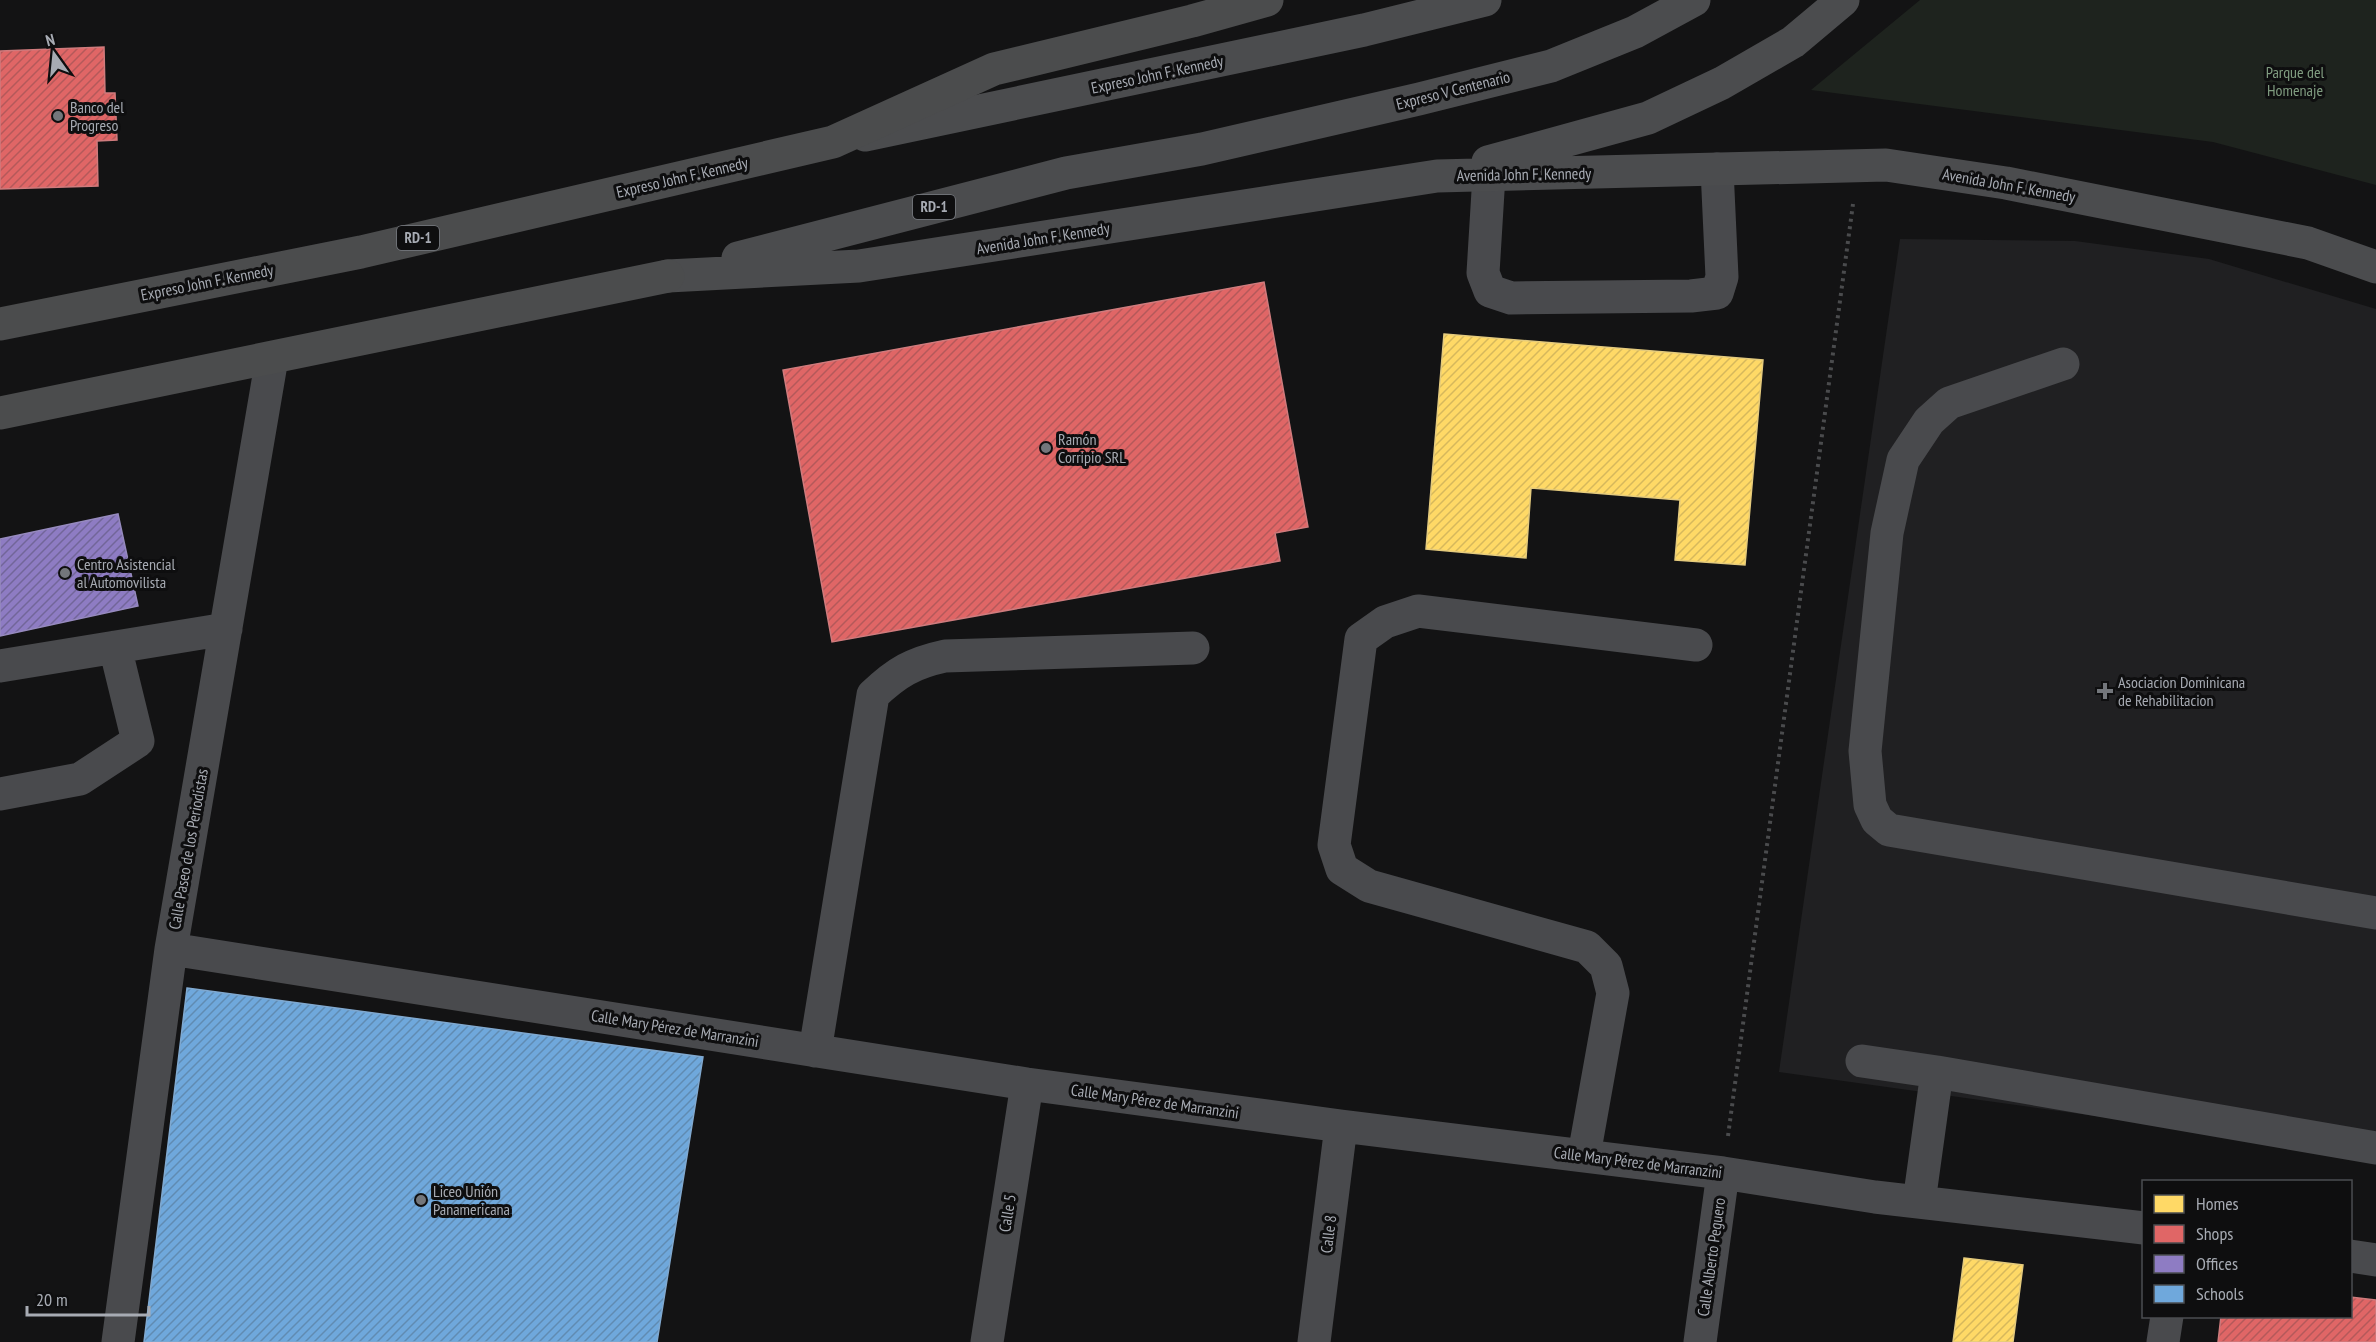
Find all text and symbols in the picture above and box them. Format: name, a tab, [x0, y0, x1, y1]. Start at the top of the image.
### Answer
north arrow	[24, 24, 84, 84]
text: N	[43, 29, 57, 50]
street label: Expreso John F. Kennedy	[1089, 50, 1225, 98]
park label: Parque del Homenaje	[2266, 62, 2325, 100]
street label: Expreso V Centenario	[1394, 66, 1512, 114]
place label: Banco del Progreso	[70, 97, 124, 135]
marker: Banco del Progreso	[51, 109, 65, 123]
street label: Expreso John F. Kennedy	[614, 152, 750, 202]
street label: Avenida John F. Kennedy	[1457, 163, 1591, 185]
street label: Avenida John F. Kennedy	[1941, 163, 2077, 207]
road number: RD-1	[913, 195, 955, 219]
street label: Avenida John F. Kennedy	[975, 218, 1111, 258]
road number: RD-1	[397, 226, 439, 250]
street label: Expreso John F. Kennedy	[139, 259, 275, 305]
place label: Ramón Corripio SRL	[1058, 429, 1126, 467]
marker: Ramón Corripio SRL	[1039, 441, 1053, 455]
place label: Centro Asistencial al Automovilista	[77, 554, 175, 592]
marker: Centro Asistencial al Automovilista	[58, 566, 72, 580]
place label: Asociacion Dominicana de Rehabilitacion	[2118, 672, 2245, 710]
marker: Asociacion Dominicana de Rehabilitacion	[2096, 682, 2114, 700]
street label: Calle Paseo de los Periodistas	[164, 767, 212, 931]
street label: Calle Mary Pérez de Marranzini	[590, 1005, 760, 1051]
street label: Calle Mary Pérez de Marranzini	[1070, 1079, 1240, 1123]
street label: Calle Mary Pérez de Marranzini	[1553, 1142, 1723, 1182]
legend	[2142, 1180, 2352, 1318]
place label: Liceo Unión Panamericana	[433, 1181, 510, 1219]
text: Homes	[2196, 1192, 2239, 1215]
marker: Liceo Unión Panamericana	[414, 1193, 428, 1207]
street label: Calle 5	[994, 1193, 1020, 1233]
street label: Calle Alberto Peguero	[1693, 1196, 1729, 1318]
street label: Calle 8	[1316, 1214, 1340, 1254]
text: Shops	[2196, 1222, 2233, 1245]
text: Offices	[2196, 1252, 2238, 1275]
scale bar	[27, 1279, 148, 1317]
text: Schools	[2196, 1282, 2244, 1305]
text: 20 m	[36, 1288, 68, 1311]

